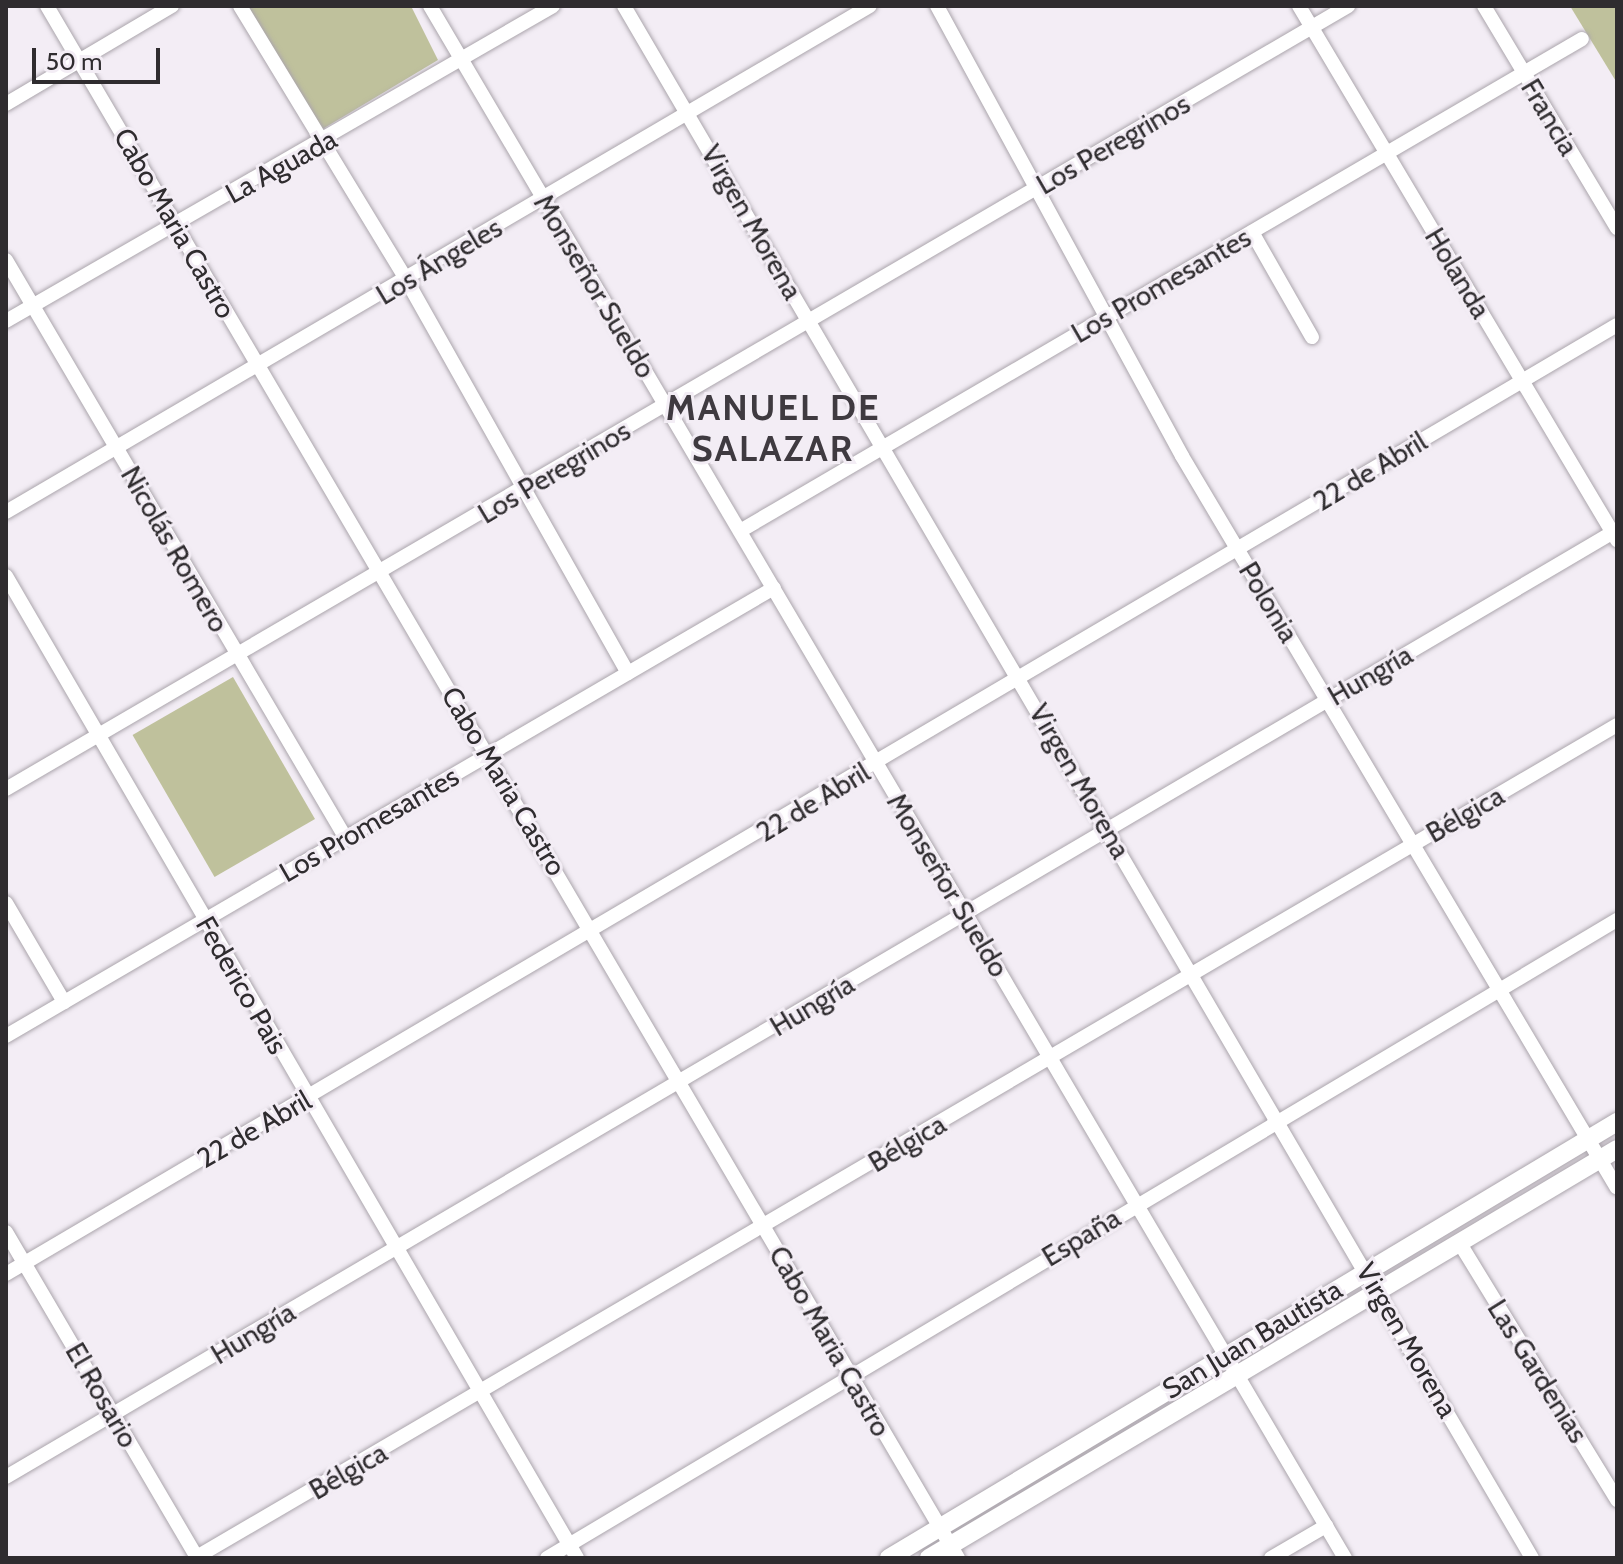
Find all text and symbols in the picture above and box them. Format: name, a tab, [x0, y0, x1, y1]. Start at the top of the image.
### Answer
scale bar	[36, 32, 164, 82]
text: 50 m	[46, 47, 102, 76]
street label: Francia	[1514, 73, 1586, 161]
street label: Los Peregrinos	[1030, 87, 1196, 201]
street label: Cabo Maria Castro	[107, 122, 243, 324]
street label: La Aguada	[220, 122, 342, 210]
street label: Virgen Morena	[694, 139, 810, 305]
street label: Monseñor Sueldo	[527, 188, 663, 384]
street label: Los Ángeles	[370, 210, 508, 312]
street label: Los Promesantes	[1065, 220, 1257, 350]
street label: Holanda	[1418, 222, 1498, 324]
district label: MANUEL DE SALAZAR	[666, 385, 880, 470]
street label: Los Peregrinos	[472, 414, 636, 530]
street label: 22 de Abril	[1307, 424, 1433, 518]
street label: Nicolás Romero	[114, 460, 236, 638]
street label: Polonia	[1232, 556, 1306, 648]
street label: Hungría	[1322, 637, 1418, 713]
street label: Cabo Maria Castro	[434, 681, 574, 881]
street label: Virgen Morena	[1022, 698, 1138, 864]
street label: 22 de Abril	[750, 755, 876, 849]
street label: Los Promesantes	[273, 759, 465, 889]
street label: Bélgica	[1420, 778, 1510, 850]
street label: Monseñor Sueldo	[880, 787, 1016, 983]
street label: Federico Pais	[189, 910, 295, 1060]
street label: Hungría	[764, 967, 860, 1043]
street label: 22 de Abril	[191, 1083, 317, 1175]
street label: Bélgica	[862, 1107, 952, 1179]
street label: España	[1036, 1201, 1126, 1273]
street label: Cabo Maria Castro	[762, 1240, 898, 1442]
street label: Virgen Morena	[1349, 1257, 1465, 1423]
street label: San Juan Bautista	[1156, 1272, 1348, 1406]
street label: Las Gardenias	[1481, 1293, 1595, 1449]
street label: Hungría	[205, 1295, 301, 1371]
street label: El Rosario	[59, 1337, 145, 1453]
street label: Bélgica	[303, 1435, 393, 1507]

